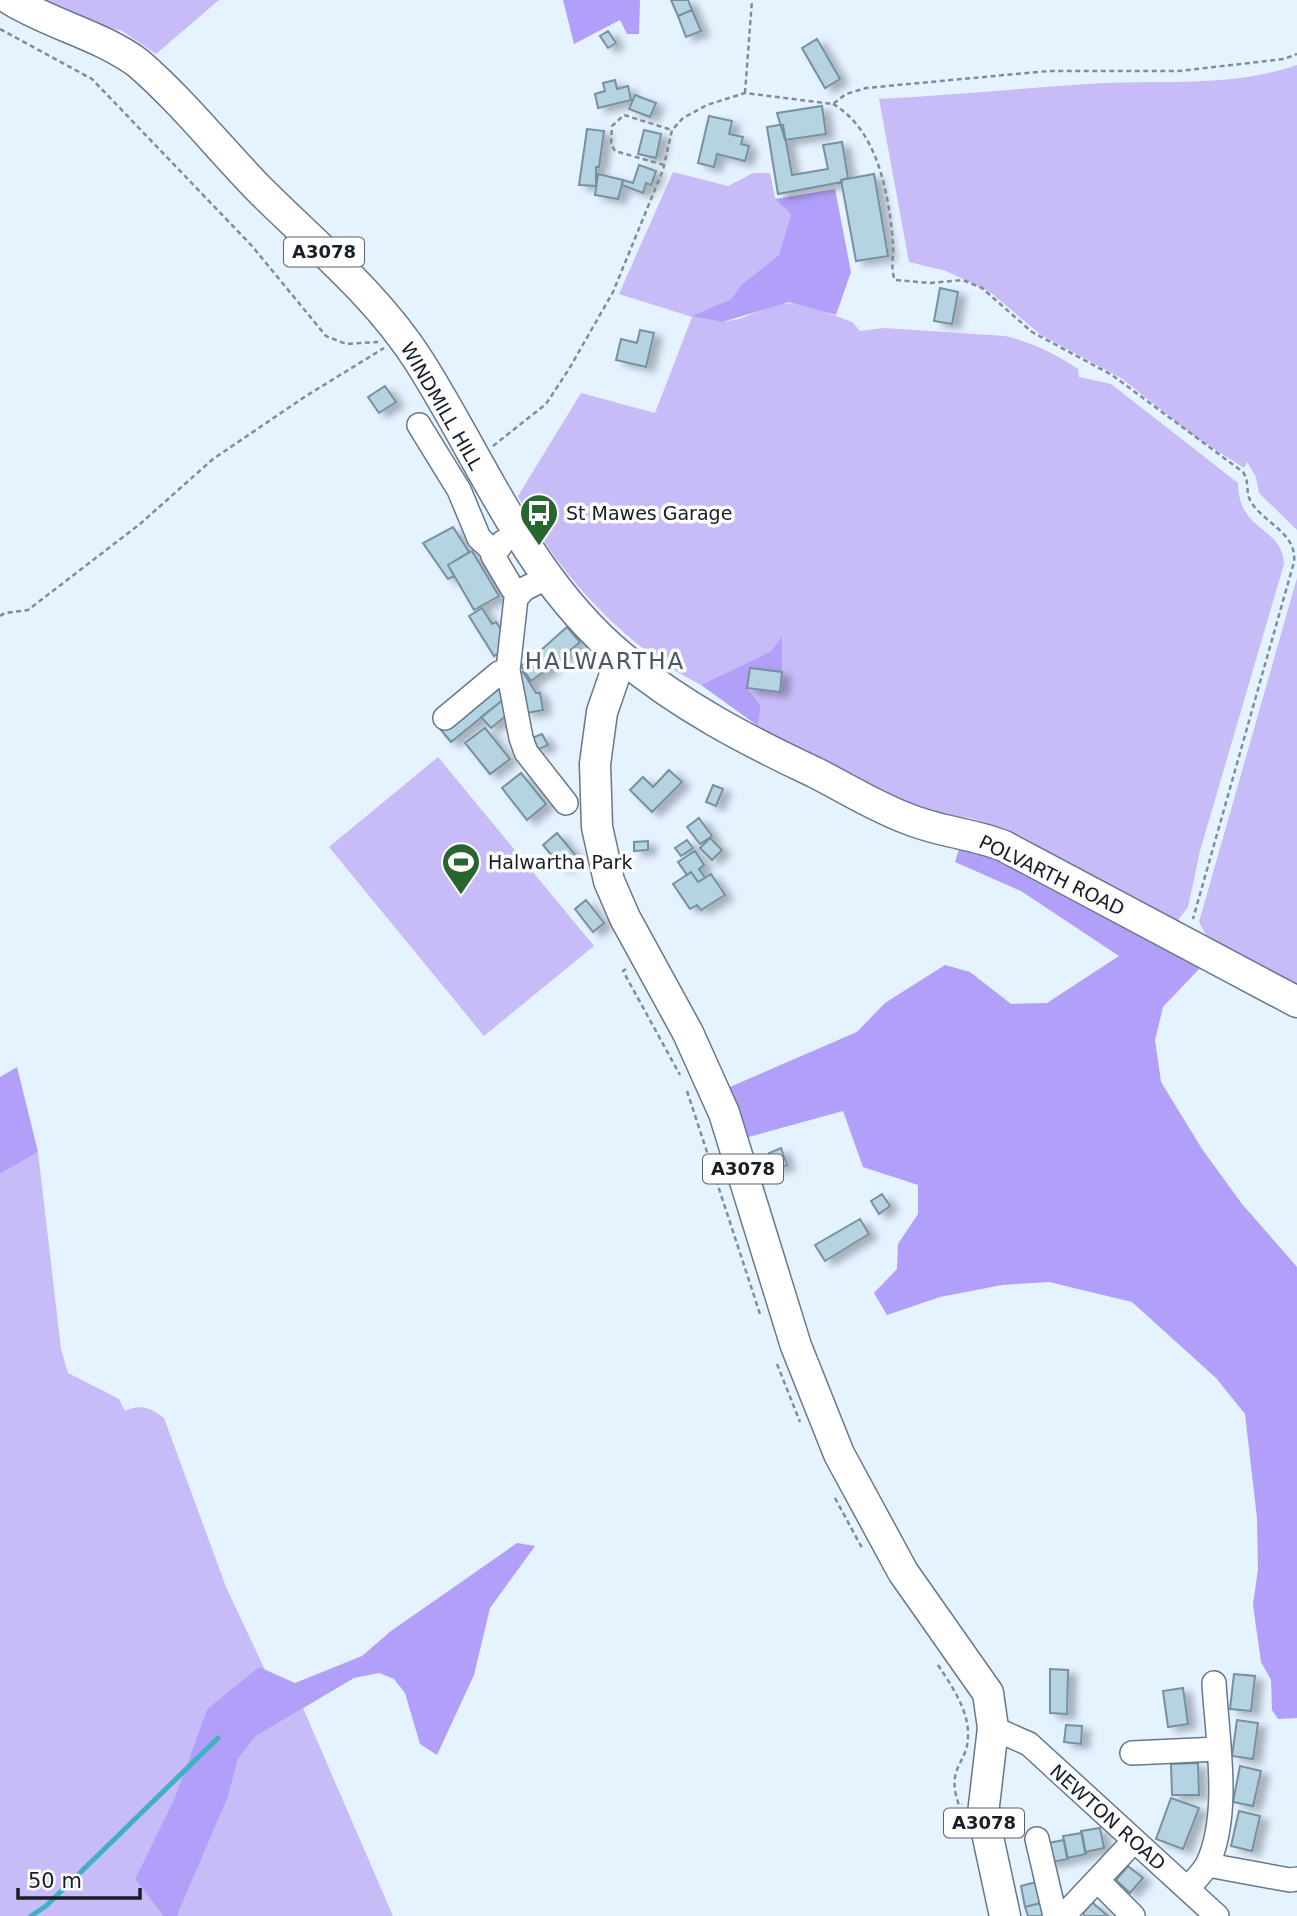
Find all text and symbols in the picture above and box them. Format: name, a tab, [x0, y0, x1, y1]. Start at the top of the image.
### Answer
road number: A3078	[284, 238, 364, 266]
street label: WINDMILL HILL	[397, 338, 488, 474]
bus stop icon: St Mawes Garage	[518, 492, 560, 547]
place label: St Mawes Garage	[566, 502, 732, 524]
district label: HALWARTHA	[525, 648, 685, 674]
street label: POLVARTH ROAD	[976, 830, 1128, 920]
sports icon: Halwartha Park	[440, 841, 482, 896]
place label: Halwartha Park	[488, 851, 632, 873]
road number: A3078	[703, 1154, 783, 1184]
street label: NEWTON ROAD	[1046, 1760, 1170, 1874]
road number: A3078	[944, 1809, 1024, 1838]
scale bar	[18, 1856, 140, 1900]
text: 50 m	[28, 1869, 82, 1893]

